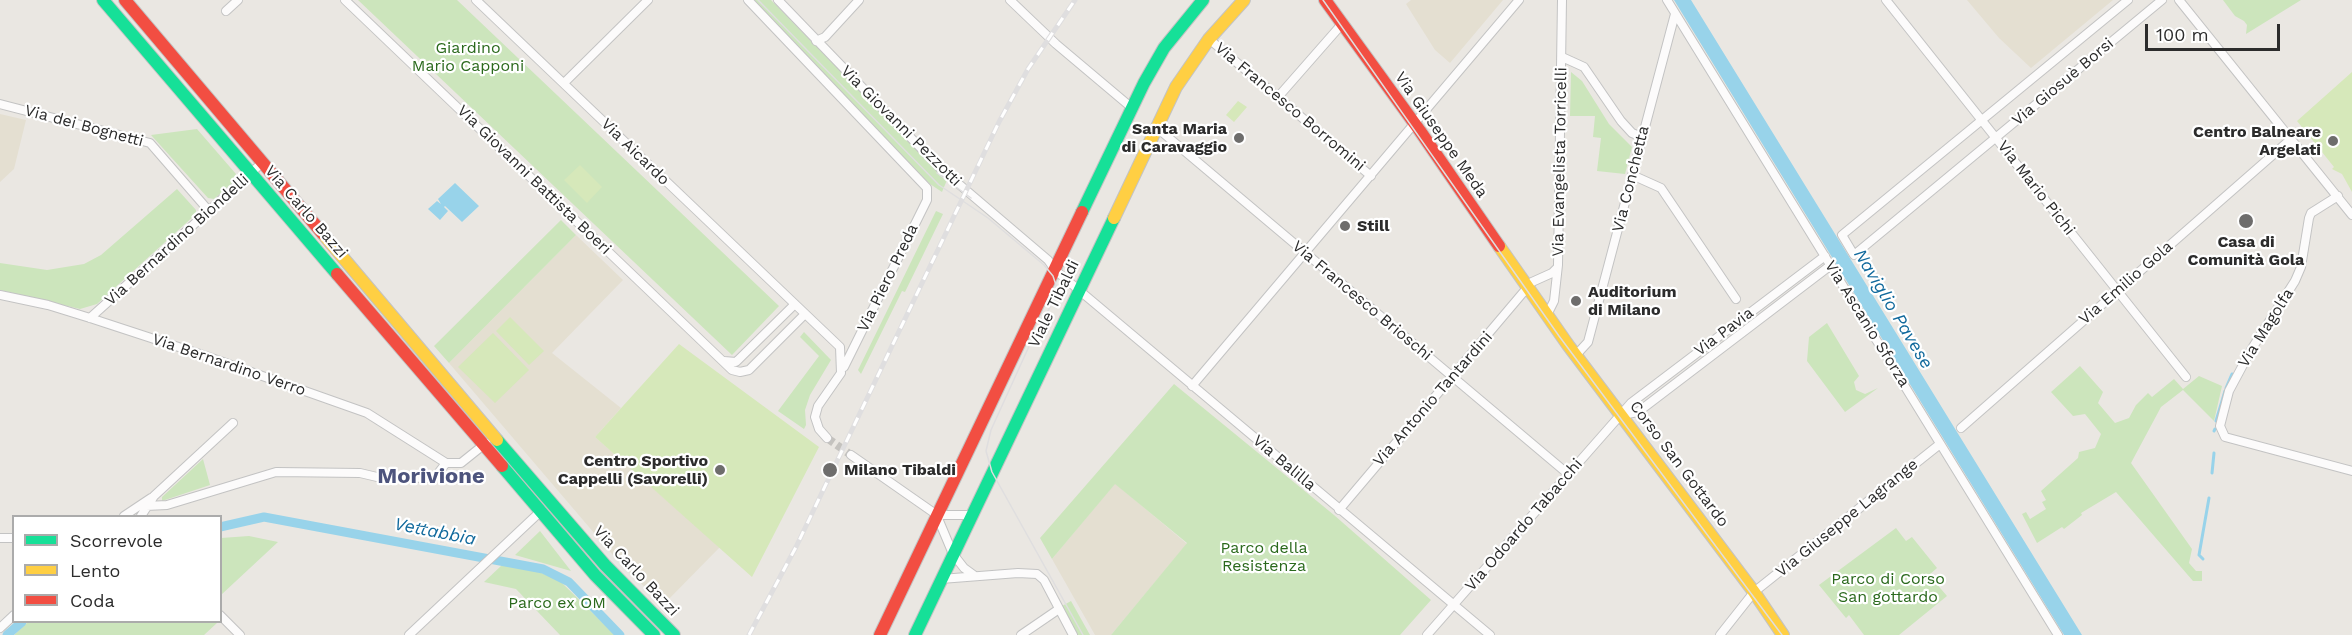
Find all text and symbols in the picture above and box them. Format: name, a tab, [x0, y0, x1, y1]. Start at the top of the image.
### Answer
scale bar	[2148, 12, 2283, 50]
text: 100 m	[2156, 24, 2209, 45]
street label: Via Giosuè Borsi	[2008, 34, 2118, 130]
park label: Giardino Mario Capponi	[412, 38, 524, 76]
street label: Via Francesco Borromini	[1211, 38, 1369, 176]
street label: Via Giovanni Pezzotti	[837, 62, 965, 190]
street label: Via Evangelista Torricelli	[1549, 67, 1571, 257]
street label: Via Giuseppe Meda	[1390, 68, 1492, 202]
street label: Via dei Bognetti	[22, 101, 146, 151]
street label: Via Giovanni Battista Boeri	[453, 101, 615, 259]
street label: Via Aicardo	[597, 115, 673, 189]
place label: Santa Maria di Caravaggio	[1121, 119, 1227, 157]
place label: Centro Balneare Argelati	[2193, 122, 2321, 160]
street label: Via Conchetta	[1609, 124, 1653, 234]
marker: Santa Maria di Caravaggio	[1232, 131, 1246, 145]
marker: Centro Balneare Argelati	[2326, 134, 2340, 148]
street label: Via Mario Pichi	[1993, 137, 2079, 239]
street label: Via Carlo Bazzi	[261, 162, 351, 262]
street label: Via Bernardino Biondelli	[101, 170, 253, 310]
marker: Casa di Comunità Gola	[2237, 212, 2255, 230]
place label: Still	[1357, 216, 1389, 236]
marker: Still	[1338, 219, 1352, 233]
street label: Via Piero Preda	[853, 221, 923, 335]
place label: Casa di Comunità Gola	[2188, 232, 2304, 270]
street label: Via Francesco Brioschi	[1288, 237, 1436, 365]
street label: Via Emilio Gola	[2075, 237, 2177, 329]
water label: Naviglio Pavese	[1849, 245, 1937, 373]
street label: Viale Tibaldi	[1025, 257, 1083, 351]
street label: Via Ascanio Sforza	[1820, 257, 1914, 391]
place label: Auditorium di Milano	[1588, 282, 1676, 320]
street label: Via Magolfa	[2234, 285, 2298, 371]
marker: Auditorium di Milano	[1569, 294, 1583, 308]
street label: Via Pavia	[1691, 303, 1757, 361]
street label: Via Antonio Tantardini	[1369, 328, 1497, 470]
street label: Via Bernardino Verro	[150, 330, 308, 400]
street label: Corso San Gottardo	[1625, 397, 1733, 531]
street label: Via Balilla	[1248, 431, 1320, 495]
place label: Centro Sportivo Cappelli (Savorelli)	[558, 451, 708, 489]
street label: Via Odoardo Tabacchi	[1461, 455, 1587, 595]
street label: Via Giuseppe Lagrange	[1772, 455, 1922, 581]
place label: Milano Tibaldi	[844, 460, 956, 480]
marker: Milano Tibaldi	[821, 461, 839, 479]
marker: Centro Sportivo Cappelli (Savorelli)	[713, 463, 727, 477]
district label: Morivione	[377, 464, 485, 490]
water label: Vettabbia	[392, 514, 478, 550]
legend	[12, 515, 222, 623]
street label: Via Carlo Bazzi	[589, 522, 683, 620]
text: Scorrevole	[70, 530, 163, 551]
park label: Parco della Resistenza	[1220, 538, 1308, 576]
text: Lento	[70, 560, 120, 581]
park label: Parco di Corso San gottardo	[1831, 569, 1945, 607]
text: Coda	[70, 590, 115, 611]
park label: Parco ex OM	[508, 593, 606, 613]

